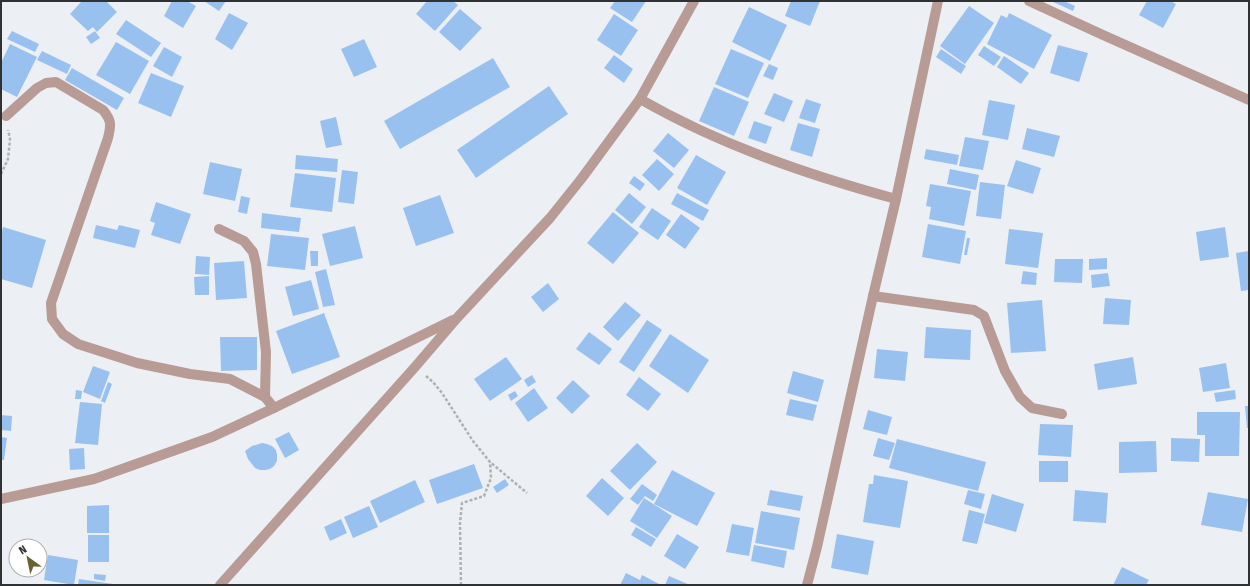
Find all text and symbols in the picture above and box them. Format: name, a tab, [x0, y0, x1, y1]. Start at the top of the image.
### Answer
north arrow	[8, 538, 48, 578]
text: N	[17, 543, 29, 557]

